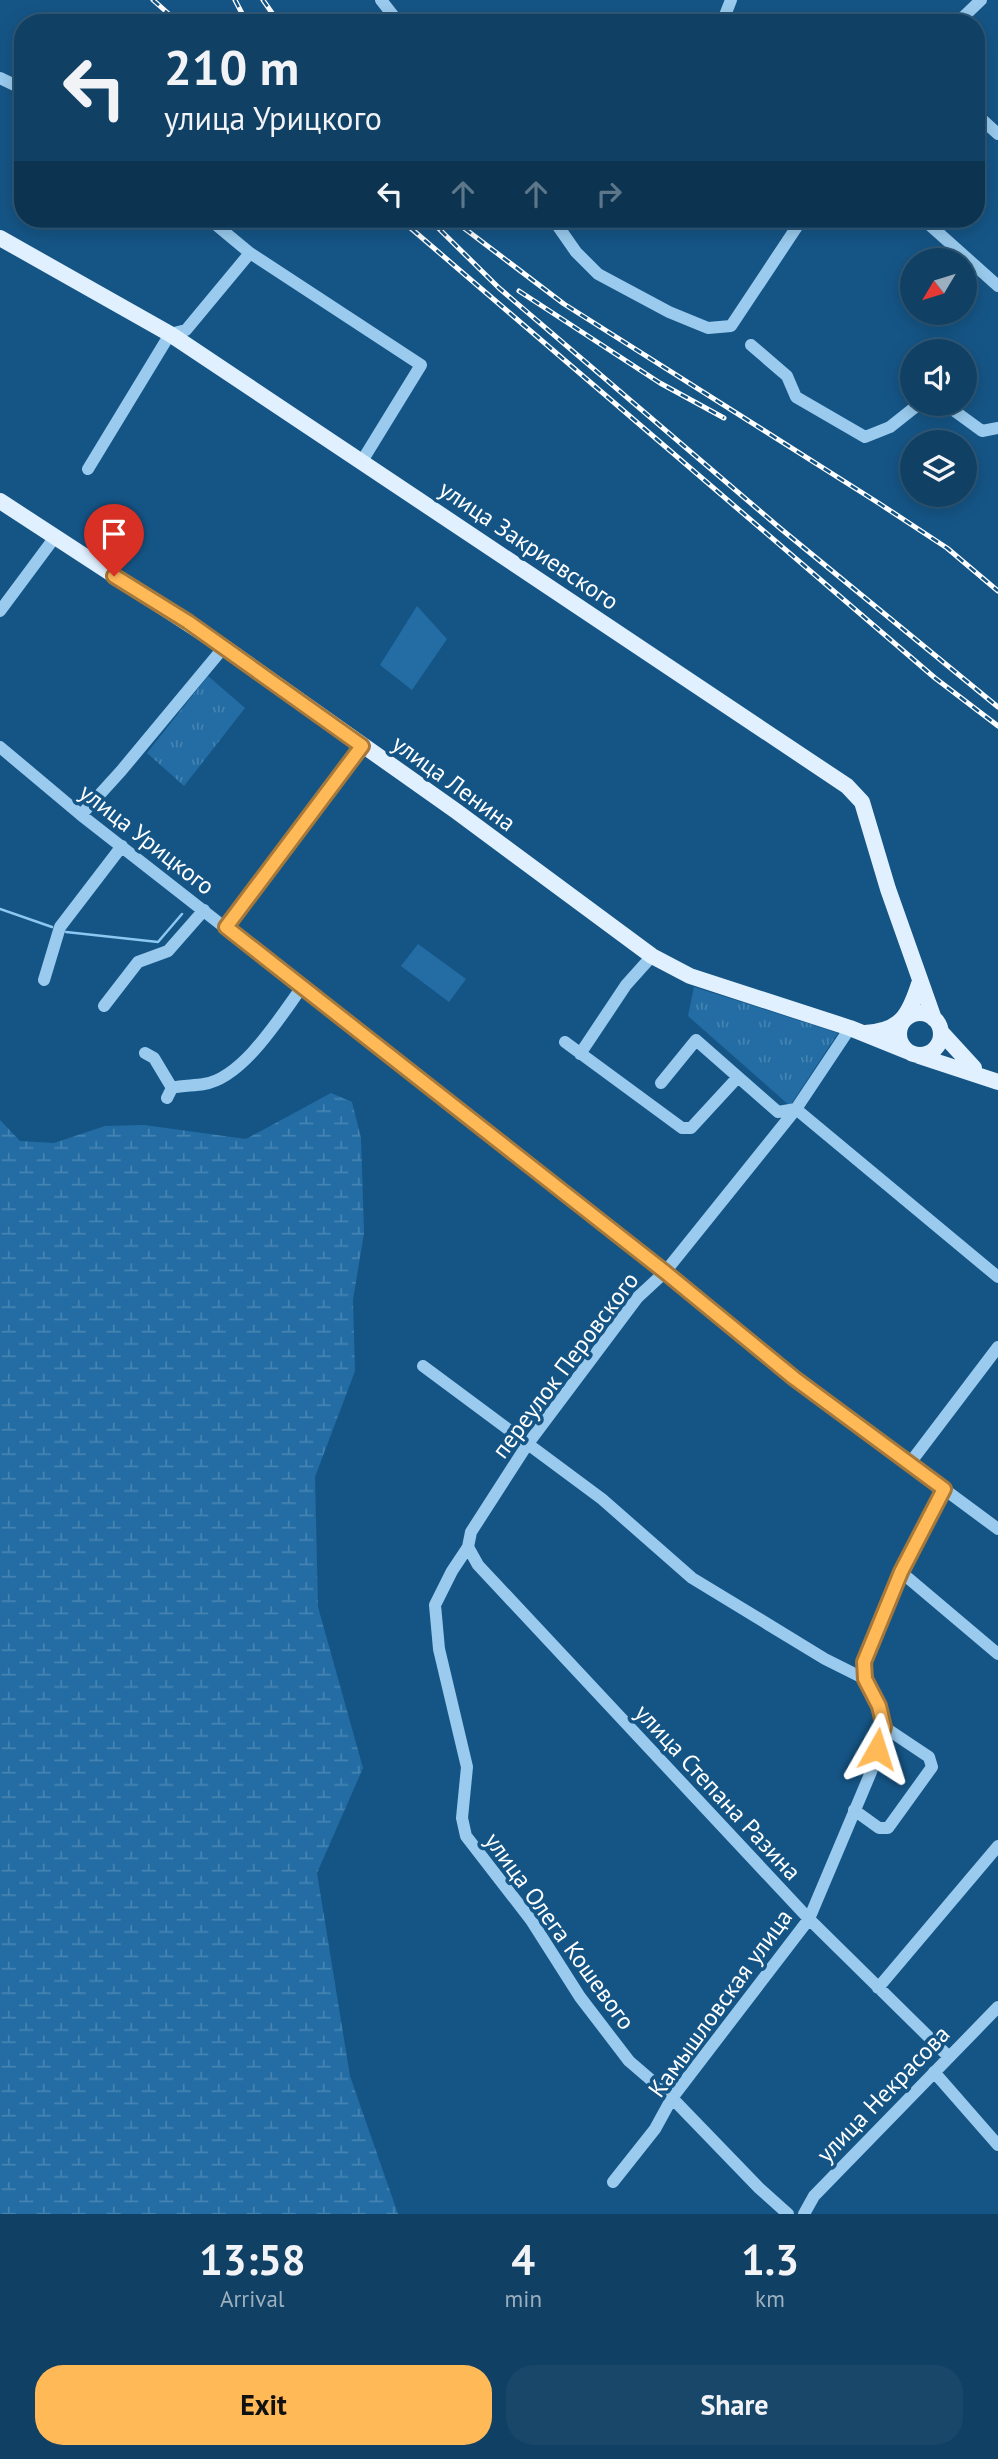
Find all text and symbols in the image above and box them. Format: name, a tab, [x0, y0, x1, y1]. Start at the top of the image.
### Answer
text: 210 m	[164, 35, 299, 99]
icon: left	[49, 42, 140, 133]
text: улица Урицкого	[164, 97, 382, 139]
icon: left	[371, 175, 409, 213]
icon: ahead	[444, 175, 482, 213]
icon: ahead	[517, 175, 555, 213]
icon: right	[590, 175, 628, 213]
north arrow	[900, 248, 976, 326]
map controls	[900, 248, 977, 507]
button: sound	[900, 339, 977, 416]
button: layers	[900, 430, 977, 507]
street label: улица Закриевского	[433, 473, 625, 617]
pin	[84, 504, 144, 576]
icon: arrive	[95, 515, 133, 553]
street label: улица Ленина	[386, 728, 522, 838]
street label: улица Урицкого	[73, 776, 221, 902]
street label: переулок Перовского	[485, 1266, 645, 1464]
street label: улица Степана Разина	[628, 1697, 808, 1887]
position arrow	[840, 1712, 914, 1786]
street label: улица Олега Кошевого	[478, 1826, 642, 2036]
street label: Камышловская улица	[641, 1903, 799, 2103]
street label: улица Некрасова	[810, 2019, 956, 2169]
text: 13:58	[199, 2232, 306, 2287]
text: 4	[511, 2232, 535, 2287]
text: 1.3	[741, 2232, 799, 2287]
text: Arrival	[220, 2284, 285, 2313]
text: min	[505, 2284, 542, 2313]
text: km	[755, 2284, 785, 2313]
button: Exit	[35, 2365, 492, 2445]
button: Share	[506, 2365, 963, 2445]

